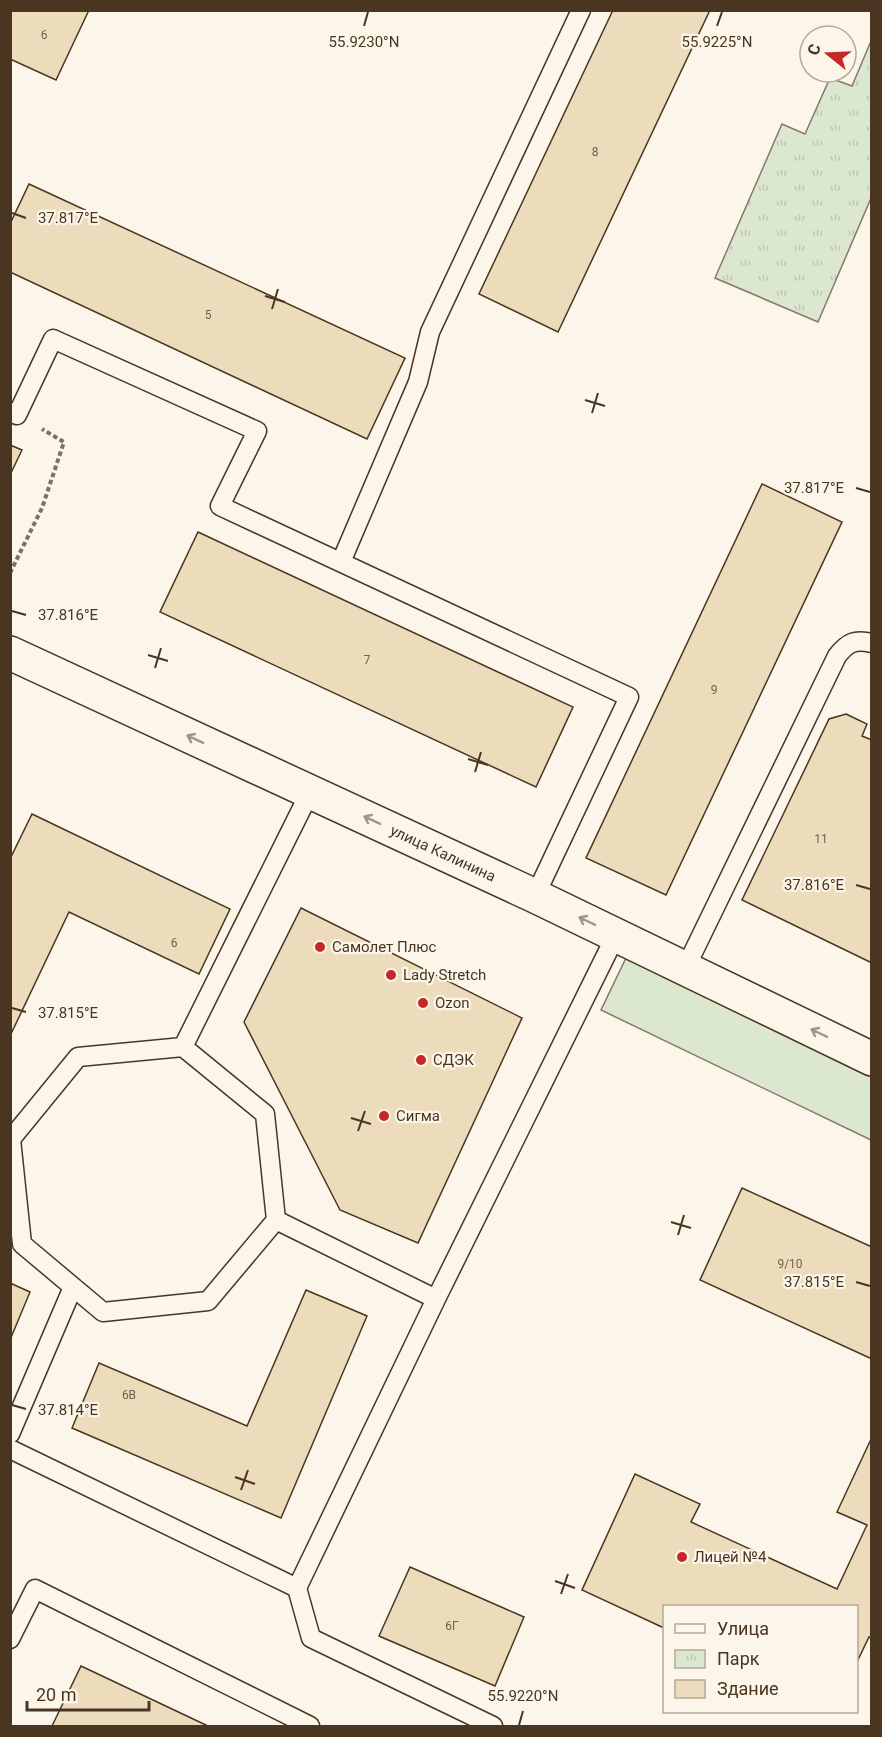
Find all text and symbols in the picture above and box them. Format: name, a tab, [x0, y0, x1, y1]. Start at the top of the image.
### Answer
north arrow	[798, 24, 858, 84]
house number: 6	[41, 28, 48, 42]
text: 55.9230°N	[329, 33, 399, 51]
text: 55.9225°N	[682, 33, 752, 51]
text: С	[804, 42, 825, 57]
house number: 8	[592, 145, 599, 159]
text: 37.817°E	[38, 209, 99, 227]
house number: 5	[205, 308, 212, 322]
text: 37.817°E	[784, 479, 845, 497]
text: 37.816°E	[38, 606, 99, 624]
house number: 7	[364, 653, 371, 667]
house number: 9	[711, 683, 717, 697]
one-way arrow	[186, 732, 204, 744]
one-way arrow	[363, 814, 381, 826]
street label: улица Калинина	[387, 821, 499, 886]
house number: 11	[814, 832, 828, 846]
text: 37.816°E	[784, 876, 845, 894]
one-way arrow	[578, 914, 596, 926]
house number: 6	[171, 936, 178, 950]
place label: Самолет Плюс	[332, 938, 437, 956]
marker: Самолет Плюс	[313, 940, 327, 954]
place label: Lady Stretch	[403, 966, 486, 984]
marker: Lady Stretch	[384, 968, 398, 982]
place label: Ozon	[435, 994, 469, 1012]
marker: Ozon	[416, 996, 430, 1010]
text: 37.815°E	[38, 1004, 99, 1022]
one-way arrow	[810, 1027, 828, 1039]
place label: СДЭК	[433, 1051, 474, 1069]
marker: СДЭК	[414, 1053, 428, 1067]
place label: Сигма	[396, 1107, 440, 1125]
marker: Сигма	[377, 1109, 391, 1123]
house number: 9/10	[777, 1257, 803, 1271]
text: 37.815°E	[784, 1273, 845, 1291]
house number: 6В	[122, 1388, 136, 1402]
text: 37.814°E	[38, 1401, 99, 1419]
place label: Лицей №4	[694, 1548, 767, 1566]
marker: Лицей №4	[675, 1550, 689, 1564]
legend	[663, 1605, 858, 1713]
text: Улица	[717, 1618, 769, 1639]
house number: 6Г	[445, 1619, 459, 1633]
text: Парк	[717, 1648, 760, 1669]
scale bar	[27, 1674, 148, 1712]
text: Здание	[717, 1678, 779, 1699]
text: 20 m	[36, 1684, 76, 1705]
text: 55.9220°N	[488, 1687, 558, 1705]

